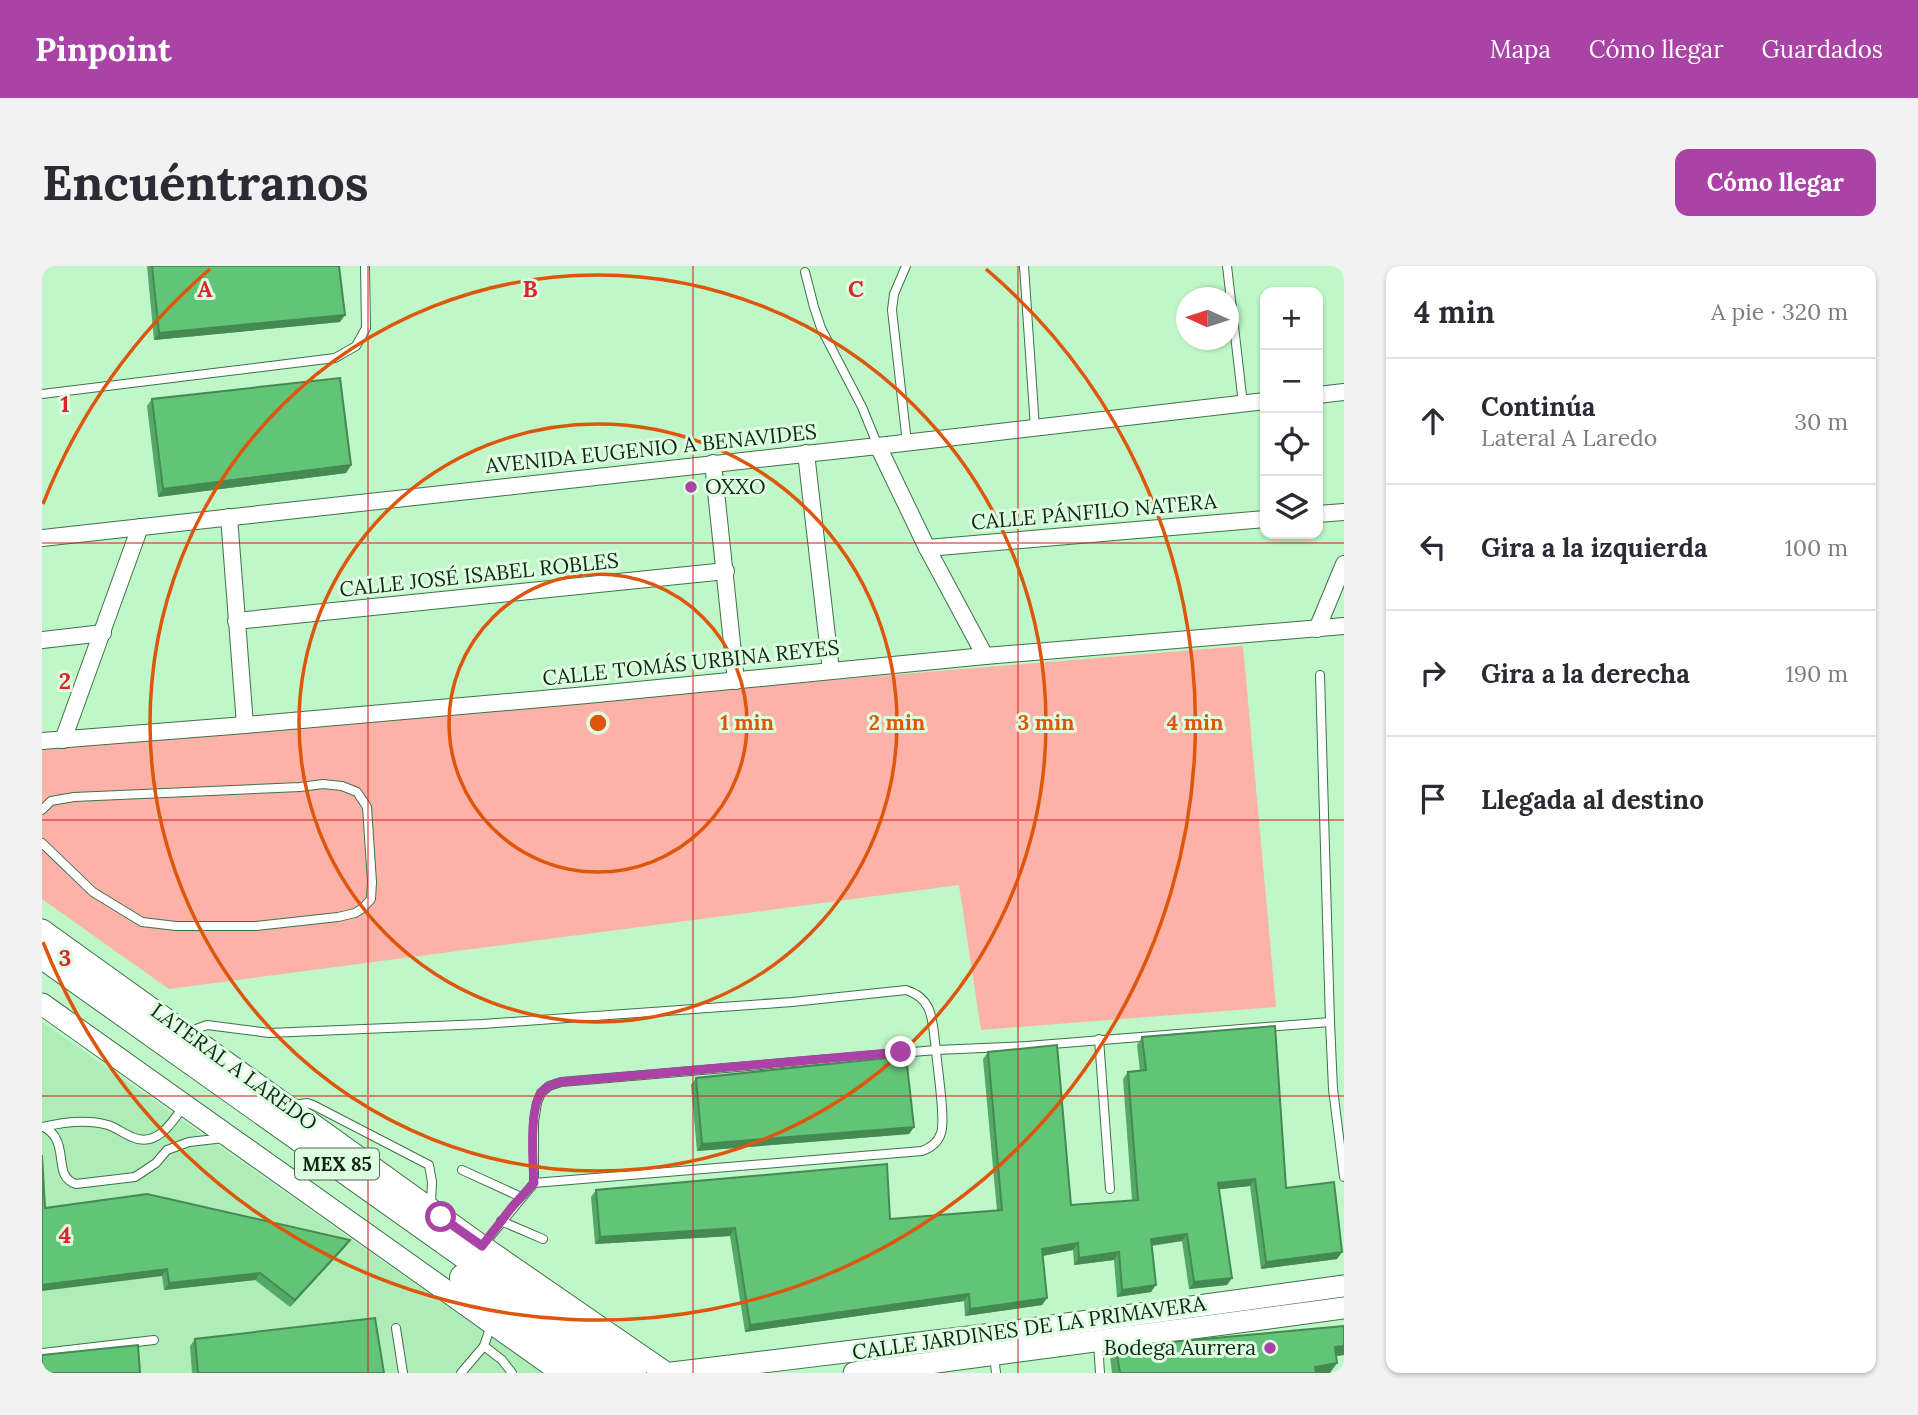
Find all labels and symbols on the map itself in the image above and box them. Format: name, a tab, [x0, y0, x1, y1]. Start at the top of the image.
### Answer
text: A	[197, 274, 213, 303]
text: B	[522, 274, 538, 303]
text: C	[848, 274, 864, 303]
north arrow	[1176, 287, 1239, 350]
text: 1	[60, 389, 70, 418]
street label: AVENIDA EUGENIO A BENAVIDES	[483, 418, 818, 479]
place label: OXXO	[705, 473, 766, 500]
marker: OXXO	[683, 479, 699, 495]
street label: CALLE PÁNFILO NATERA	[970, 487, 1219, 536]
street label: CALLE JOSÉ ISABEL ROBLES	[338, 546, 620, 603]
street label: CALLE TOMÁS URBINA REYES	[541, 633, 841, 692]
text: 2	[59, 666, 71, 695]
text: 1 min	[720, 709, 774, 736]
text: 2 min	[869, 709, 925, 736]
text: 3 min	[1018, 709, 1074, 736]
text: 4 min	[1167, 709, 1223, 736]
centre of rings	[586, 711, 610, 735]
text: 3	[59, 943, 71, 972]
street label: LATERAL A LAREDO	[146, 997, 323, 1136]
route end	[885, 1036, 916, 1067]
road number: MEX 85	[295, 1148, 379, 1180]
route start	[425, 1201, 456, 1232]
text: 4	[59, 1220, 71, 1249]
street label: CALLE JARDINES DE LA PRIMAVERA	[850, 1289, 1208, 1366]
place label: Bodega Aurrera	[1104, 1334, 1256, 1361]
marker: Bodega Aurrera	[1262, 1340, 1278, 1356]

